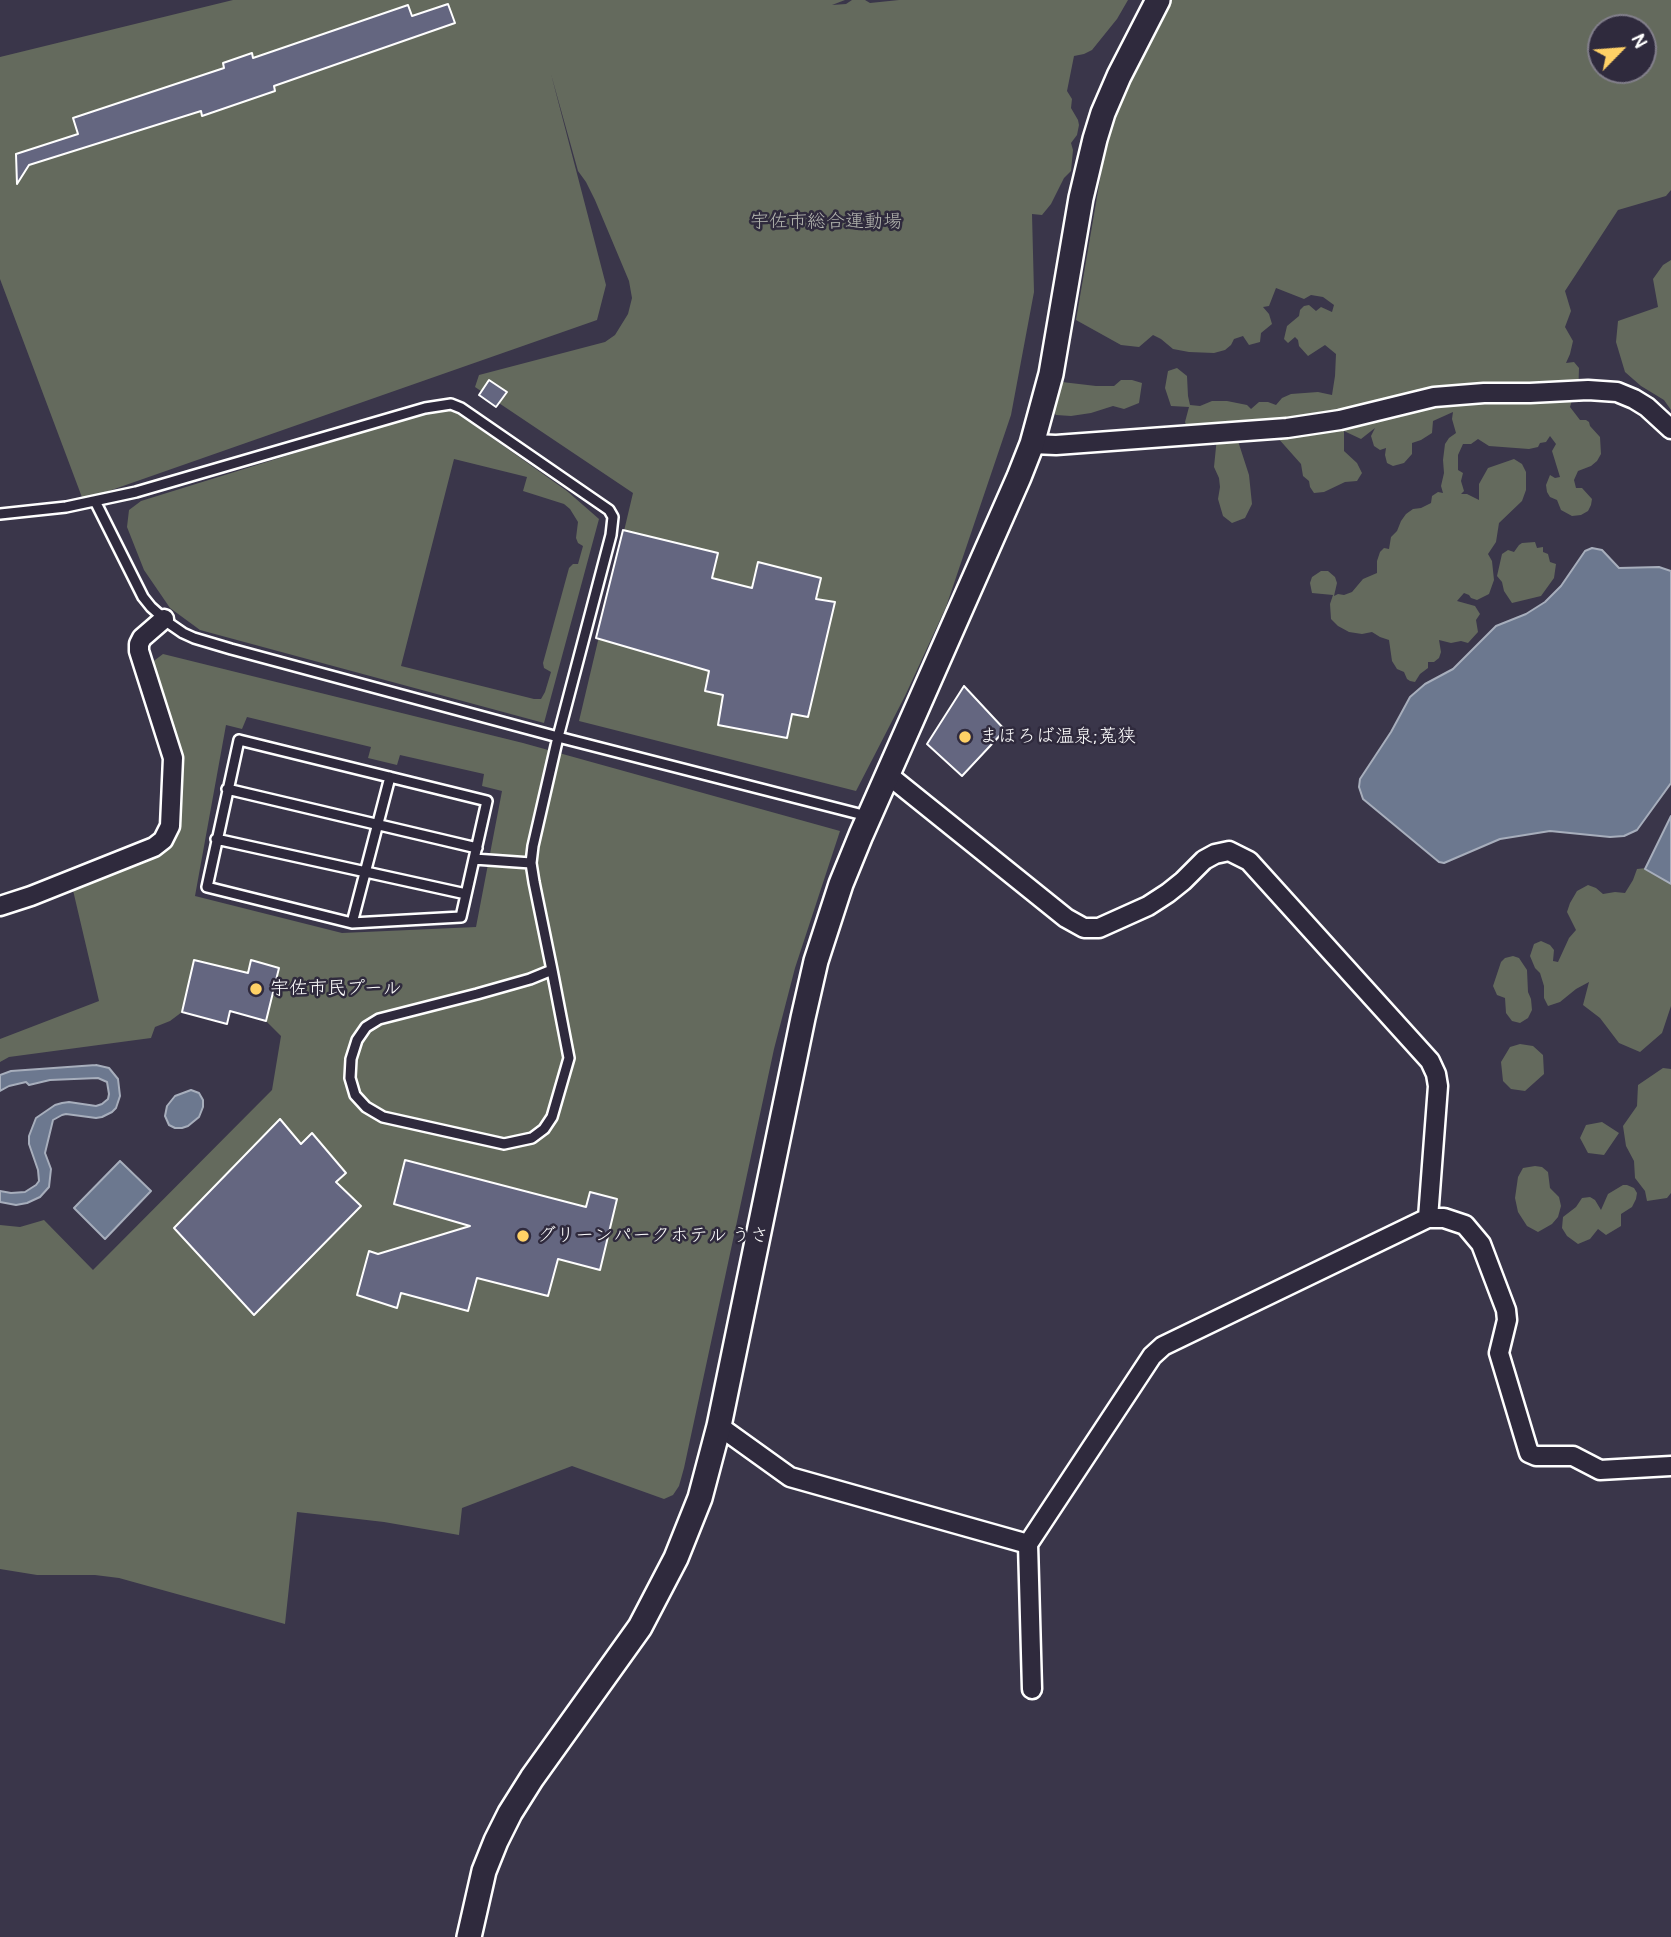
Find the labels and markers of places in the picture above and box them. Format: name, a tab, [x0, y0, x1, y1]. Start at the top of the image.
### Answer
place label: まほろば温泉;菟狭	[979, 726, 1136, 748]
marker: まほろば温泉;菟狭	[957, 729, 973, 745]
place label: 宇佐市民プール	[270, 978, 402, 1000]
marker: 宇佐市民プール	[248, 981, 264, 997]
place label: グリーンパークホテル うさ	[537, 1225, 769, 1247]
marker: グリーンパークホテル うさ	[515, 1228, 531, 1244]

